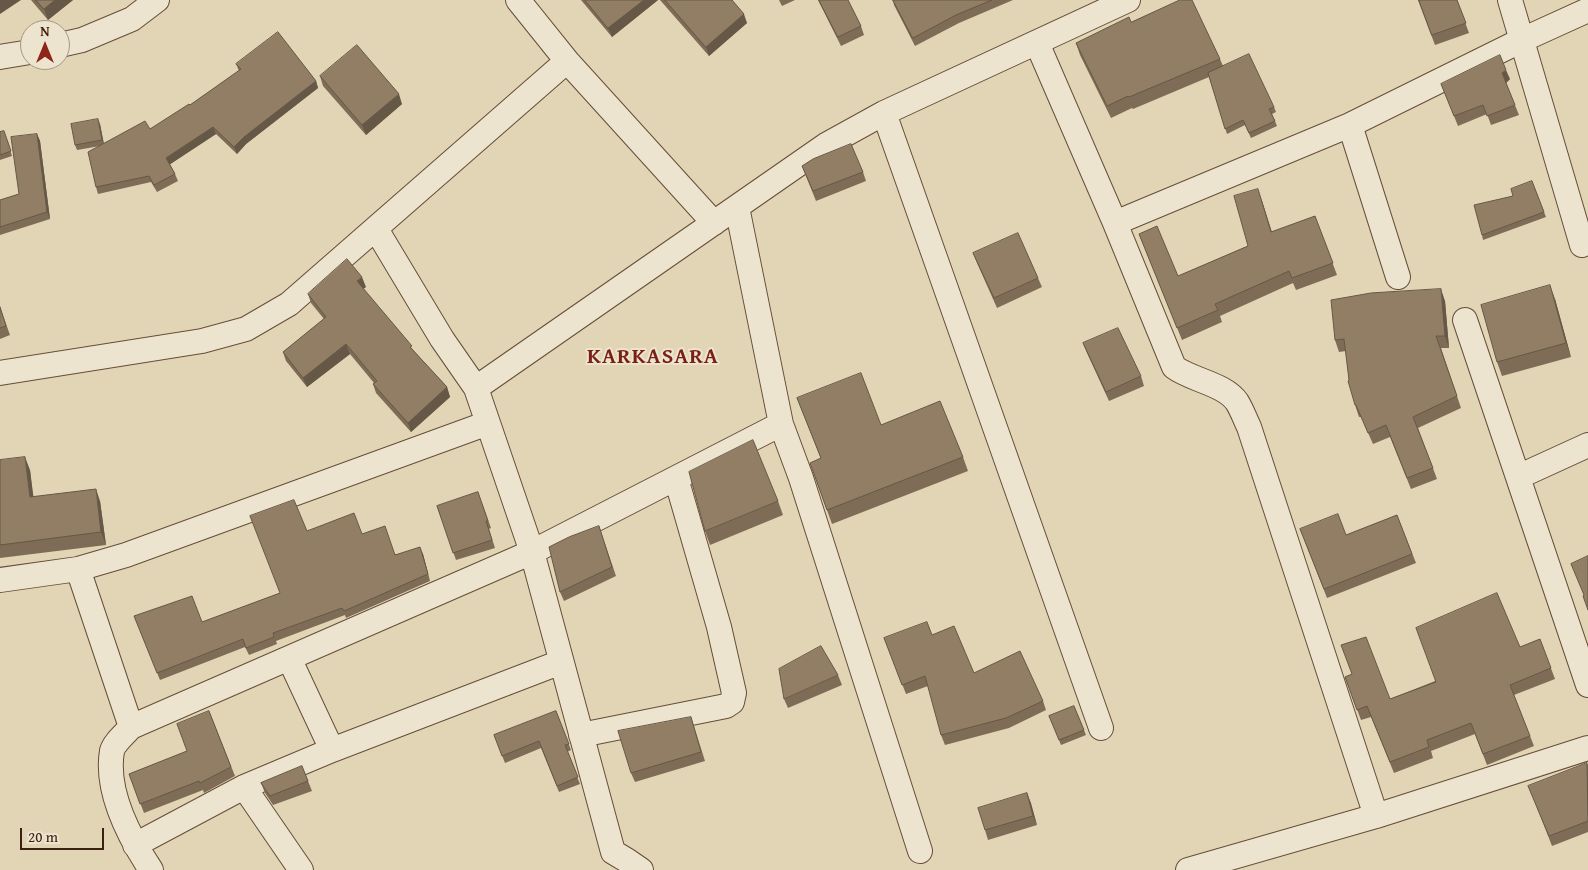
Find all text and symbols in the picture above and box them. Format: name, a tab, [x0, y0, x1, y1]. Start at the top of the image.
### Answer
north arrow	[20, 20, 70, 70]
text: N	[40, 21, 50, 41]
district label: KARKASARA	[586, 344, 720, 370]
scale bar	[22, 818, 106, 850]
text: 20 m	[28, 826, 58, 847]

